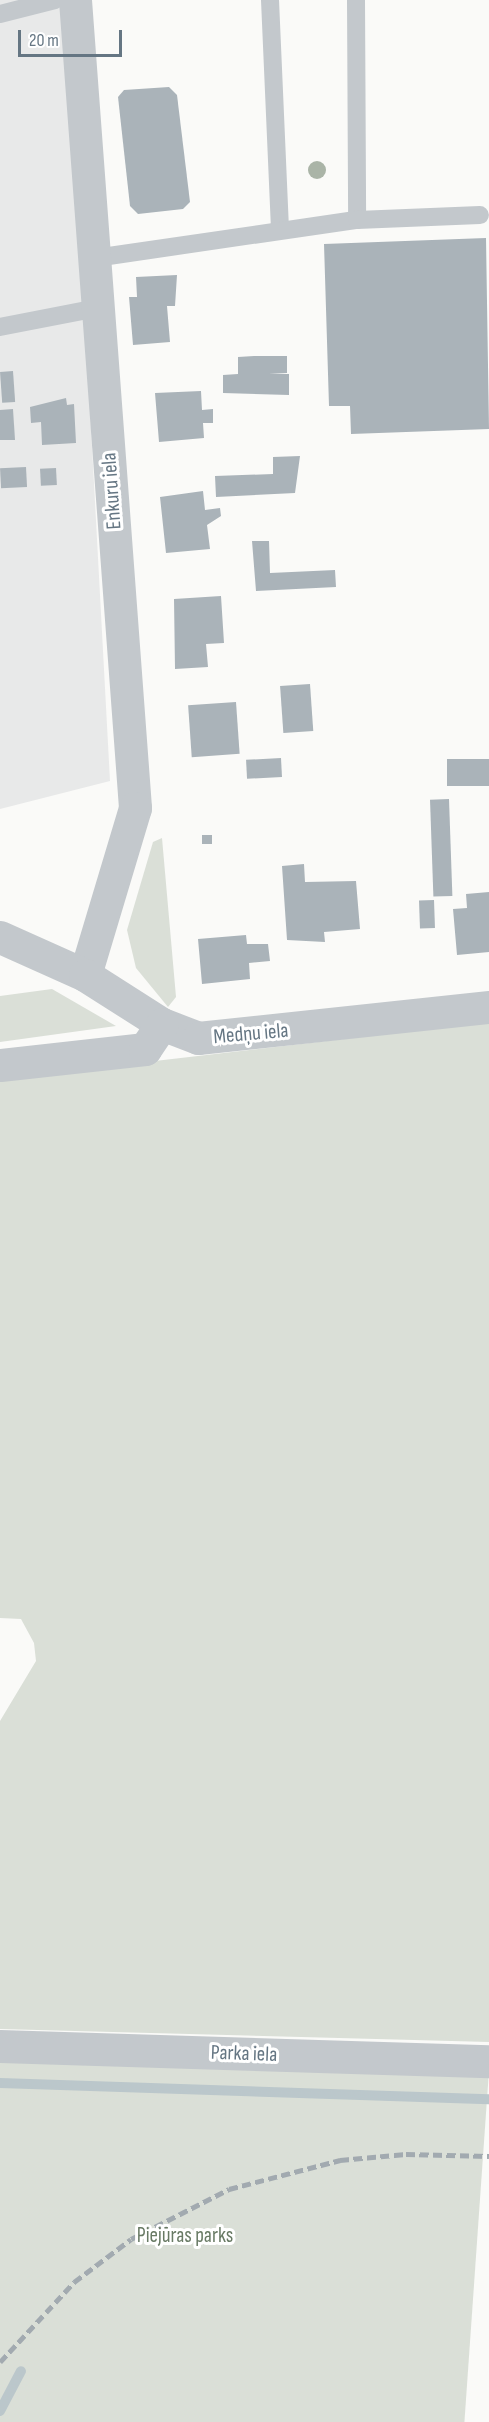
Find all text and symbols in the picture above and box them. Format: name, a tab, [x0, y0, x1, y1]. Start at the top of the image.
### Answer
scale bar	[21, 18, 124, 56]
text: 20 m	[29, 30, 59, 51]
street label: Enkuru iela	[97, 452, 127, 530]
street label: Medņu iela	[212, 1018, 290, 1050]
street label: Parka iela	[210, 2040, 278, 2068]
park label: Piejūras parks	[137, 2223, 233, 2249]

